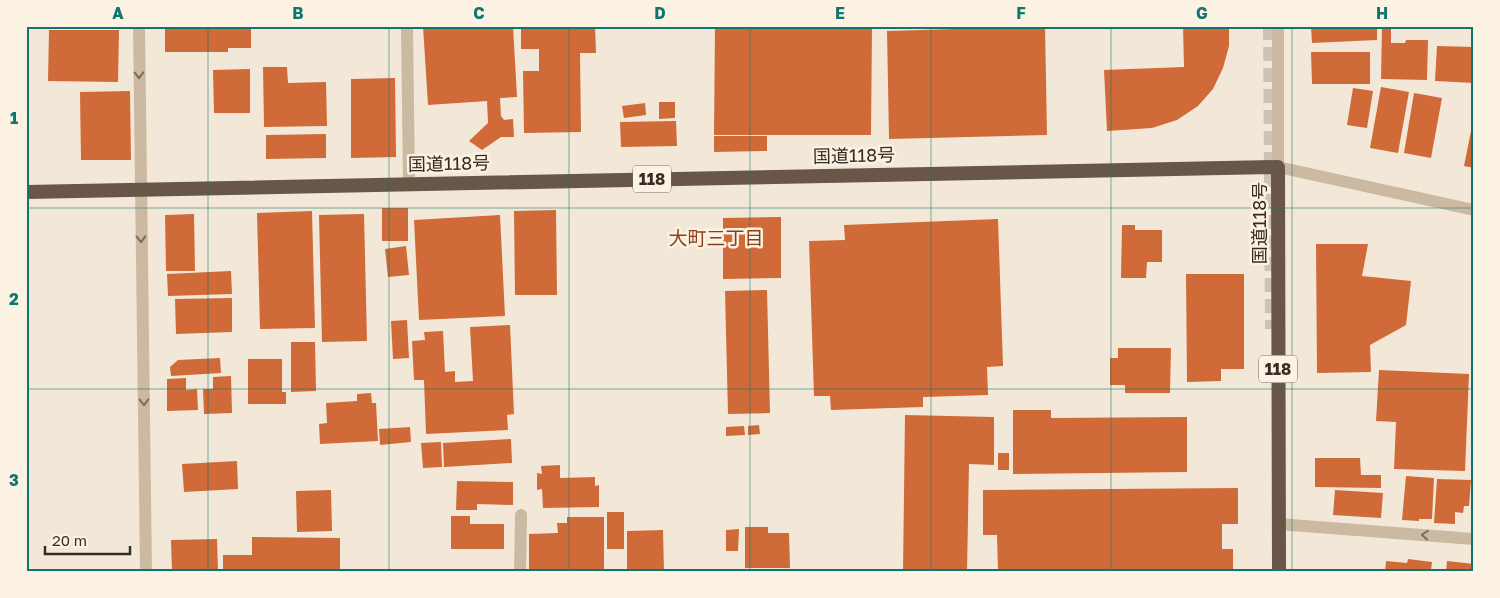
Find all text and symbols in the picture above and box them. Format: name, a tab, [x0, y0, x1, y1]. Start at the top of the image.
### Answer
text: A	[112, 3, 124, 23]
text: B	[292, 3, 304, 23]
text: C	[473, 3, 485, 23]
text: D	[654, 3, 666, 23]
text: E	[835, 3, 845, 23]
text: F	[1016, 3, 1026, 23]
text: G	[1196, 3, 1208, 23]
text: H	[1376, 3, 1388, 23]
one-way arrow	[134, 71, 145, 79]
text: 1	[10, 108, 18, 128]
street label: 国道118号	[813, 143, 895, 167]
street label: 国道118号	[408, 151, 490, 175]
road number: 118	[633, 165, 671, 192]
street label: 国道118号	[1248, 182, 1270, 264]
district label: 大町三丁目	[668, 226, 764, 249]
one-way arrow	[136, 236, 146, 243]
text: 2	[9, 289, 19, 309]
road number: 118	[1259, 356, 1297, 382]
one-way arrow	[138, 398, 149, 406]
text: 3	[9, 470, 19, 490]
scale bar	[45, 523, 130, 555]
one-way arrow	[1421, 530, 1429, 541]
text: 20 m	[52, 531, 87, 549]

